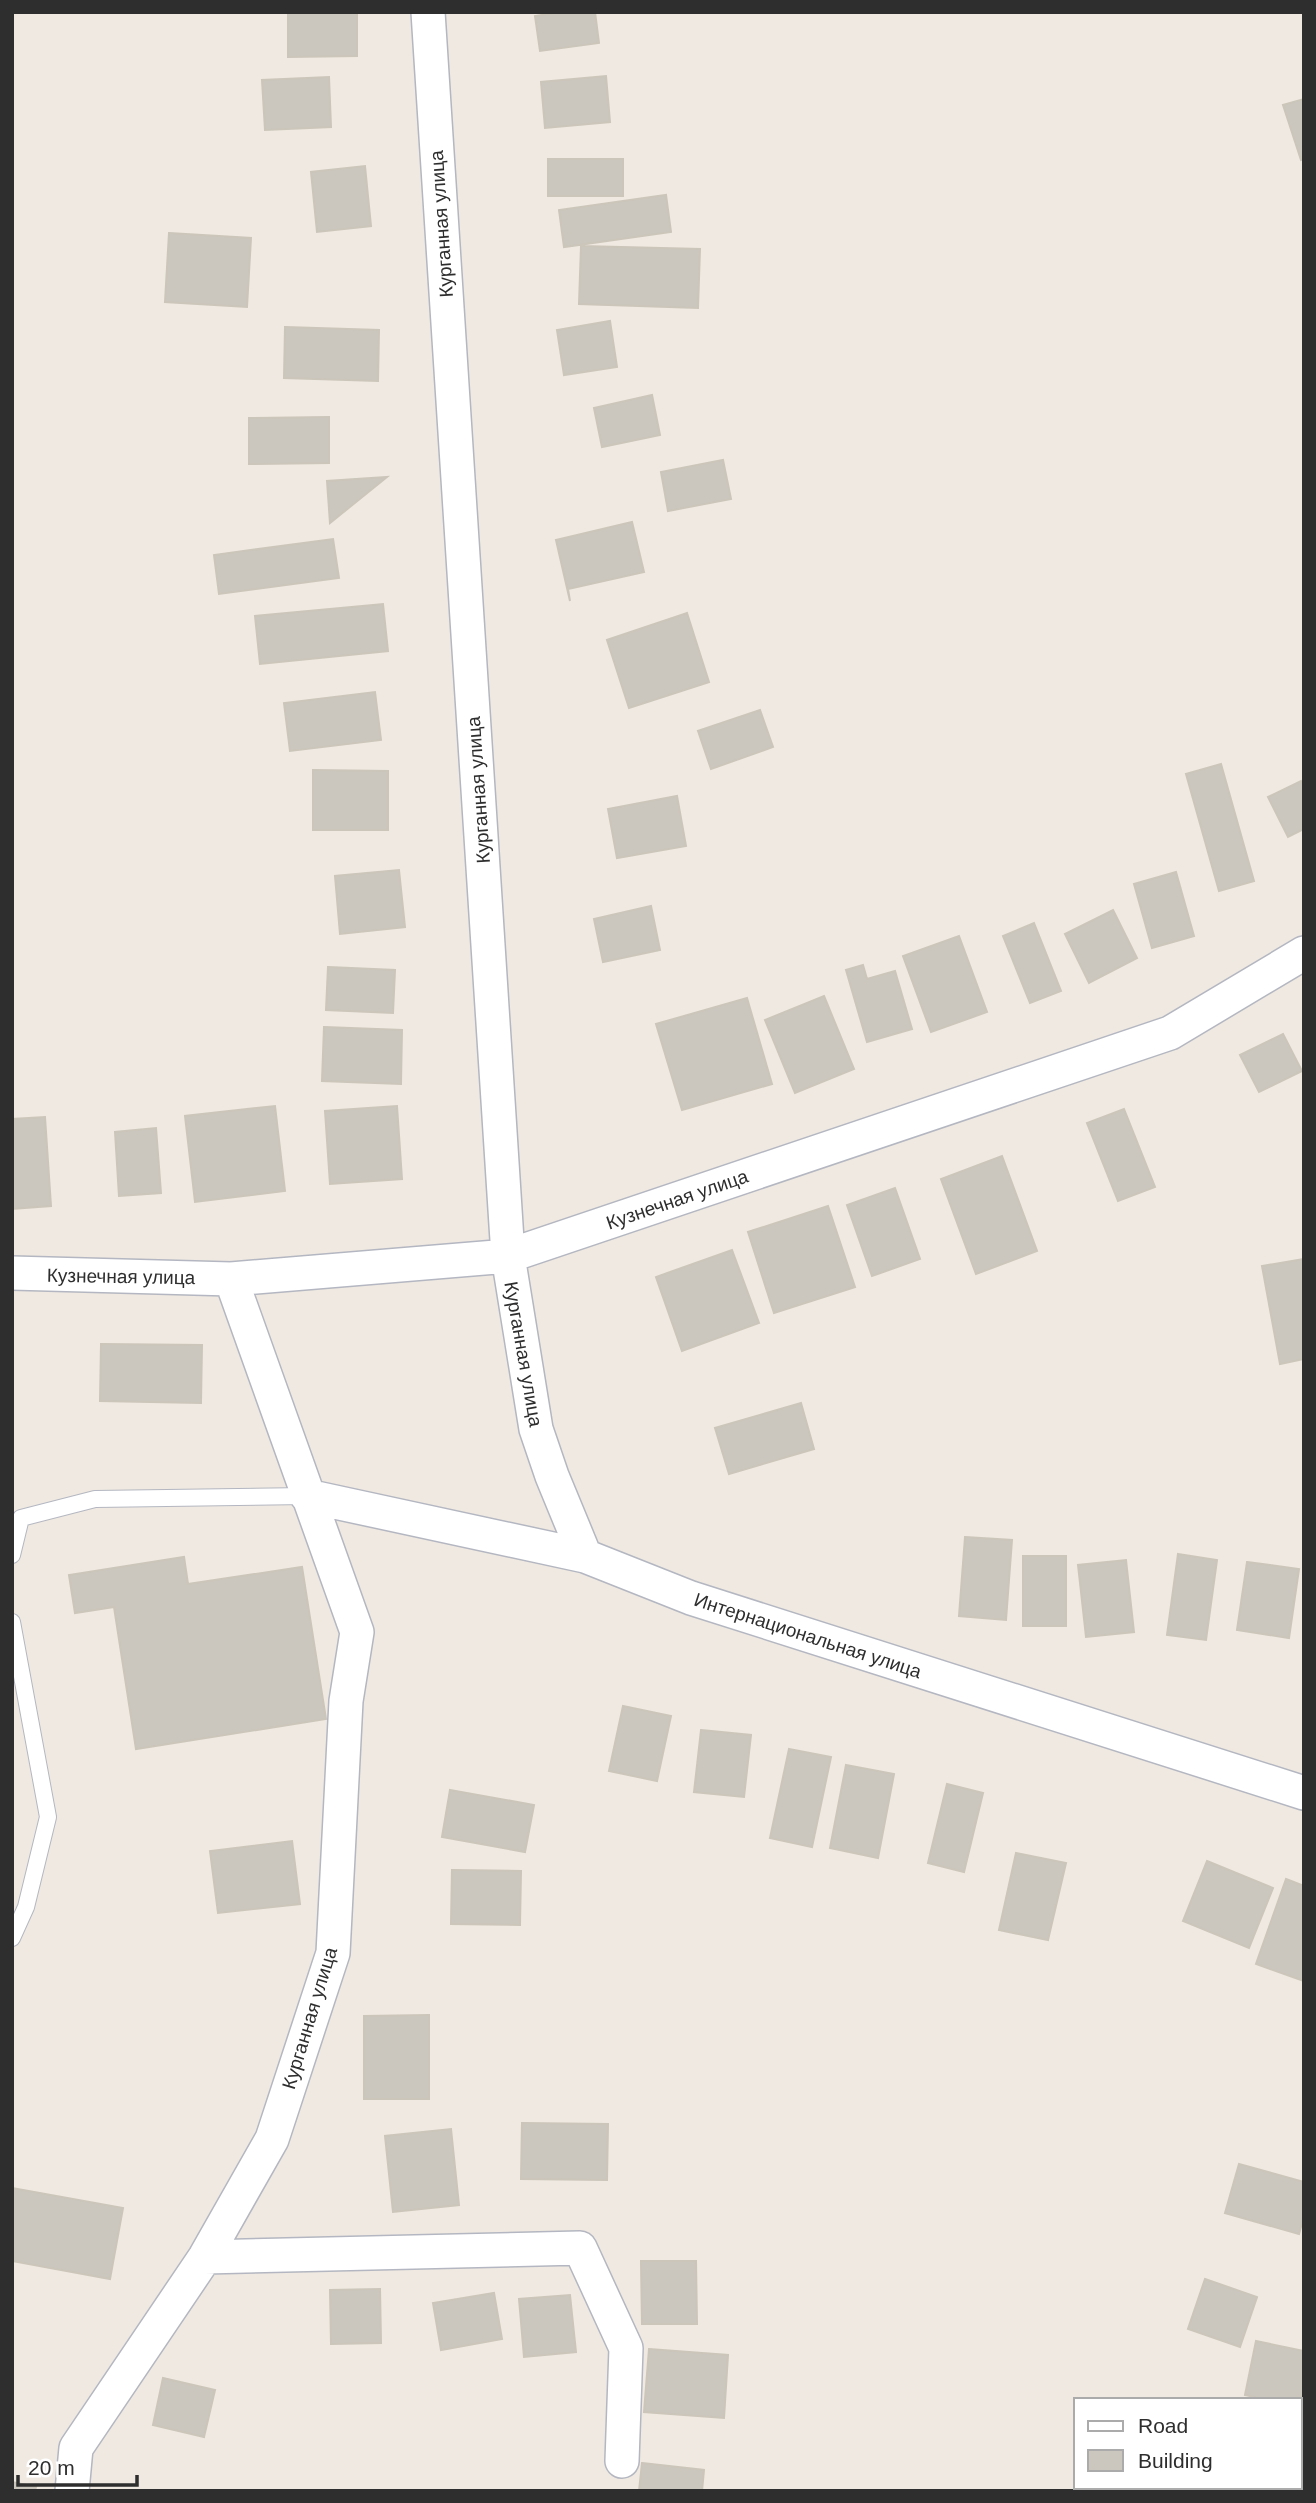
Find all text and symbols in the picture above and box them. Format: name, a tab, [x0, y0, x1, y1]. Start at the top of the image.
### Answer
street label: Курганная улица	[426, 149, 457, 298]
street label: Курганная улица	[463, 715, 494, 864]
street label: Кузнечная улица	[604, 1165, 751, 1234]
street label: Кузнечная улица	[47, 1265, 196, 1288]
street label: Курганная улица	[500, 1280, 547, 1429]
street label: Интернациональная улица	[692, 1589, 925, 1682]
street label: Курганная улица	[278, 1944, 341, 2092]
legend	[1074, 2398, 1302, 2489]
text: Road	[1138, 2414, 1188, 2437]
scale bar	[18, 2444, 136, 2488]
text: Building	[1138, 2449, 1213, 2472]
text: 20 m	[28, 2456, 75, 2479]

